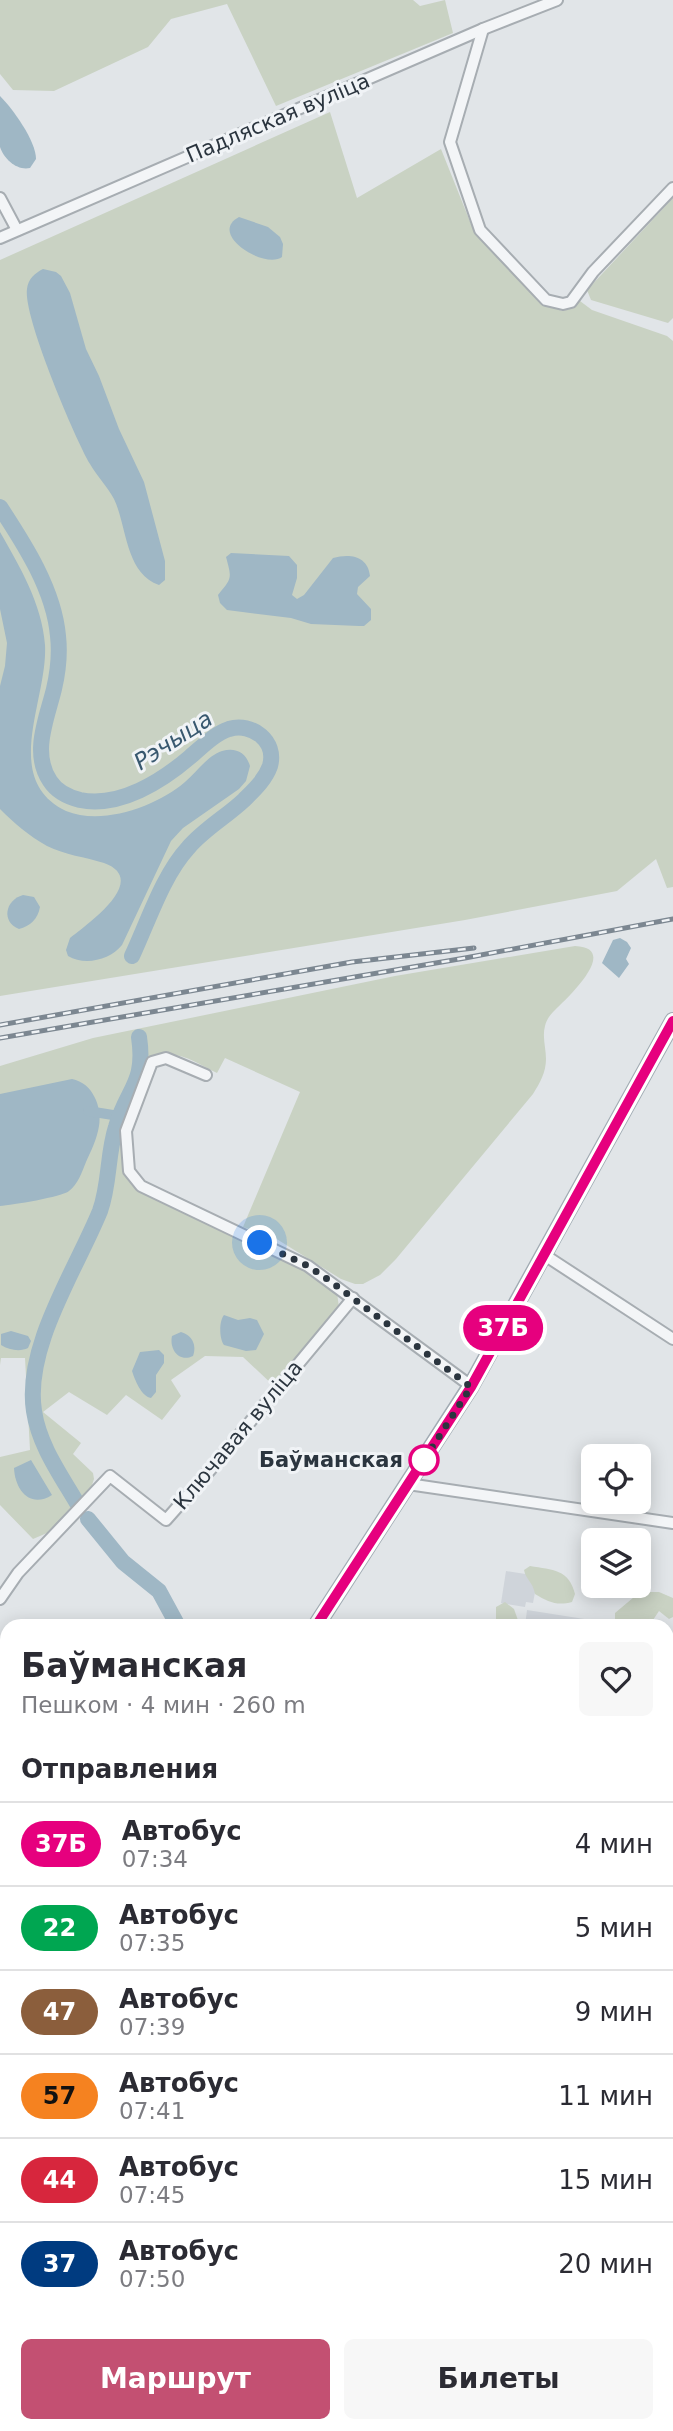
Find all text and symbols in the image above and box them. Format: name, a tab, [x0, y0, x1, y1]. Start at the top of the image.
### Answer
street label: Падляская вуліца	[183, 68, 373, 168]
water label: Рэчыца	[129, 705, 217, 775]
your location	[242, 1225, 277, 1260]
line badge: 37Б	[463, 1305, 543, 1351]
text: 37Б	[477, 1314, 529, 1342]
street label: Ключавая вуліца	[169, 1356, 307, 1514]
map controls	[581, 1444, 651, 1598]
button: locate	[581, 1444, 651, 1514]
marker: Баўманская	[409, 1445, 439, 1475]
place label: Баўманская	[259, 1448, 403, 1472]
button: layers	[581, 1528, 651, 1598]
button: heart	[579, 1642, 653, 1716]
text: Баўманская	[21, 1646, 247, 1685]
text: Пешком · 4 мин · 260 m	[21, 1692, 306, 1718]
text: Отправления	[21, 1754, 218, 1784]
text: Автобус	[122, 1816, 242, 1846]
text: 4 мин	[575, 1829, 653, 1859]
text: 37Б	[35, 1830, 87, 1858]
text: 07:34	[122, 1846, 188, 1872]
text: Автобус	[119, 1900, 239, 1930]
text: 5 мин	[575, 1913, 653, 1943]
text: 22	[43, 1914, 76, 1942]
text: 07:35	[119, 1930, 185, 1956]
text: Автобус	[119, 1984, 239, 2014]
text: 9 мин	[575, 1997, 653, 2027]
text: 47	[43, 1998, 76, 2026]
text: 07:39	[119, 2014, 185, 2040]
text: Автобус	[119, 2068, 239, 2098]
text: 11 мин	[558, 2081, 653, 2111]
text: 57	[43, 2082, 76, 2110]
text: 07:41	[119, 2098, 185, 2124]
text: Автобус	[119, 2152, 239, 2182]
text: 15 мин	[558, 2165, 653, 2195]
text: 44	[43, 2166, 76, 2194]
text: 07:45	[119, 2182, 185, 2208]
text: Автобус	[119, 2236, 239, 2266]
text: 20 мин	[558, 2249, 653, 2279]
text: 37	[43, 2250, 76, 2278]
text: 07:50	[119, 2266, 185, 2292]
button: Маршрут	[21, 2339, 330, 2419]
button: Билеты	[344, 2339, 653, 2419]

